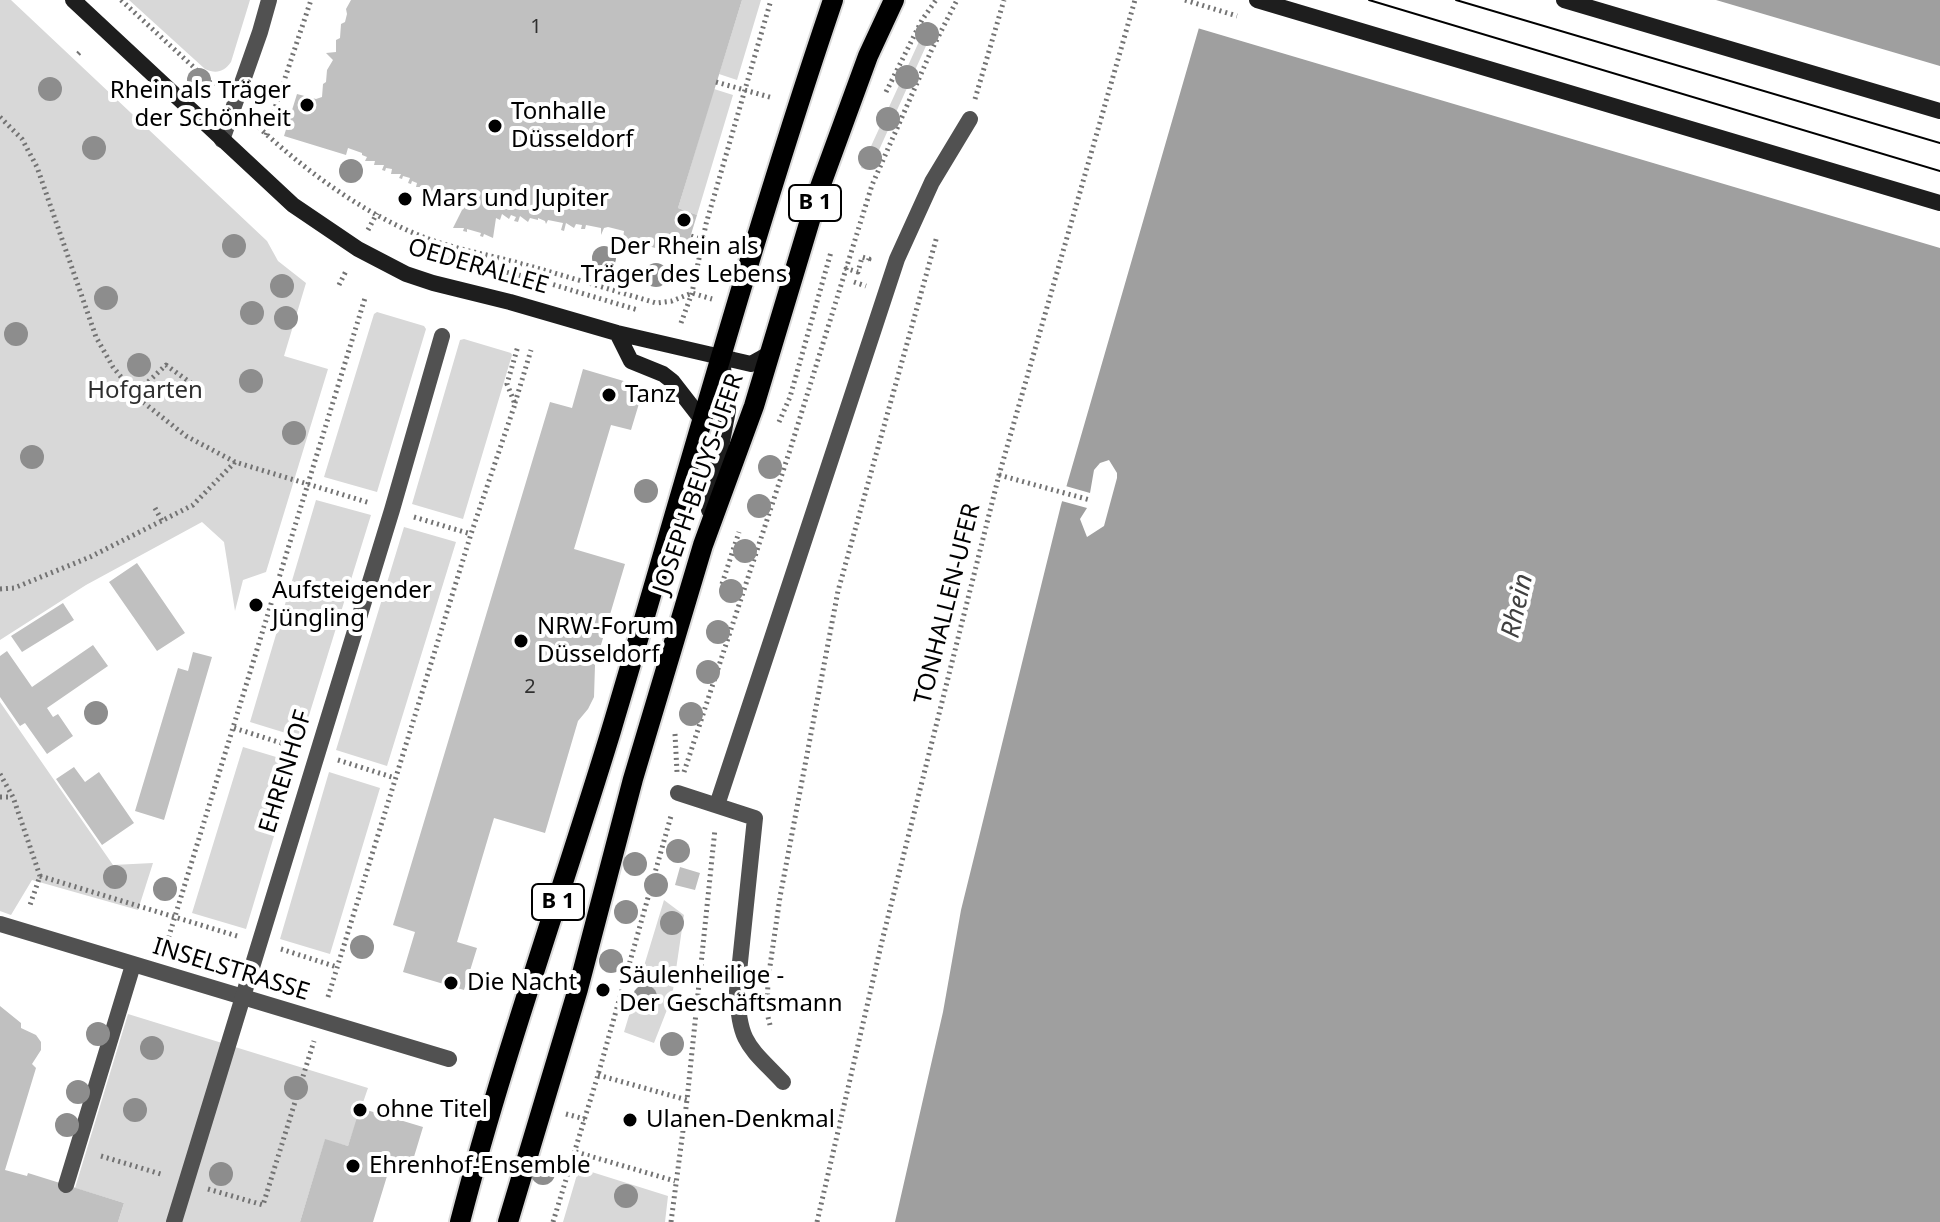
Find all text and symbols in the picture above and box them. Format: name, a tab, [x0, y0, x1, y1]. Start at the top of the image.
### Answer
house number: 1	[530, 15, 542, 39]
place label: Rhein als Träger der Schönheit	[110, 77, 291, 133]
marker: Rhein als Träger der Schönheit	[298, 96, 316, 114]
place label: Tonhalle Düsseldorf	[511, 98, 634, 154]
marker: Tonhalle Düsseldorf	[486, 117, 504, 135]
place label: Mars und Jupiter	[421, 185, 609, 213]
road number: B 1	[789, 185, 841, 221]
marker: Mars und Jupiter	[396, 190, 414, 208]
marker: Der Rhein als Träger des Lebens	[675, 211, 693, 229]
street label: OEDERALLEE	[404, 233, 552, 301]
place label: Der Rhein als Träger des Lebens	[581, 233, 787, 289]
street label: JOSEPH-BEUYS-UFER	[648, 370, 750, 598]
park label: Hofgarten	[87, 377, 203, 405]
place label: Tanz	[625, 381, 676, 409]
marker: Tanz	[600, 386, 618, 404]
street label: TONHALLEN-UFER	[909, 501, 987, 707]
water label: Rhein	[1496, 571, 1540, 641]
place label: Aufsteigender Jüngling	[272, 577, 432, 633]
marker: Aufsteigender Jüngling	[247, 596, 265, 614]
place label: NRW-Forum Düsseldorf	[537, 613, 674, 669]
marker: NRW-Forum Düsseldorf	[512, 632, 530, 650]
house number: 2	[524, 675, 536, 699]
street label: EHRENHOF	[254, 707, 318, 837]
road number: B 1	[532, 884, 584, 920]
street label: INSELSTRASSE	[149, 933, 313, 1007]
place label: Säulenheilige - Der Geschäftsmann	[619, 962, 843, 1018]
place label: Die Nacht	[467, 969, 577, 997]
marker: Die Nacht	[442, 974, 460, 992]
marker: Säulenheilige - Der Geschäftsmann	[594, 981, 612, 999]
place label: ohne Titel	[376, 1096, 488, 1124]
marker: ohne Titel	[351, 1101, 369, 1119]
place label: Ulanen-Denkmal	[646, 1106, 835, 1134]
marker: Ulanen-Denkmal	[621, 1111, 639, 1129]
place label: Ehrenhof-Ensemble	[369, 1152, 590, 1180]
marker: Ehrenhof-Ensemble	[344, 1157, 362, 1175]

